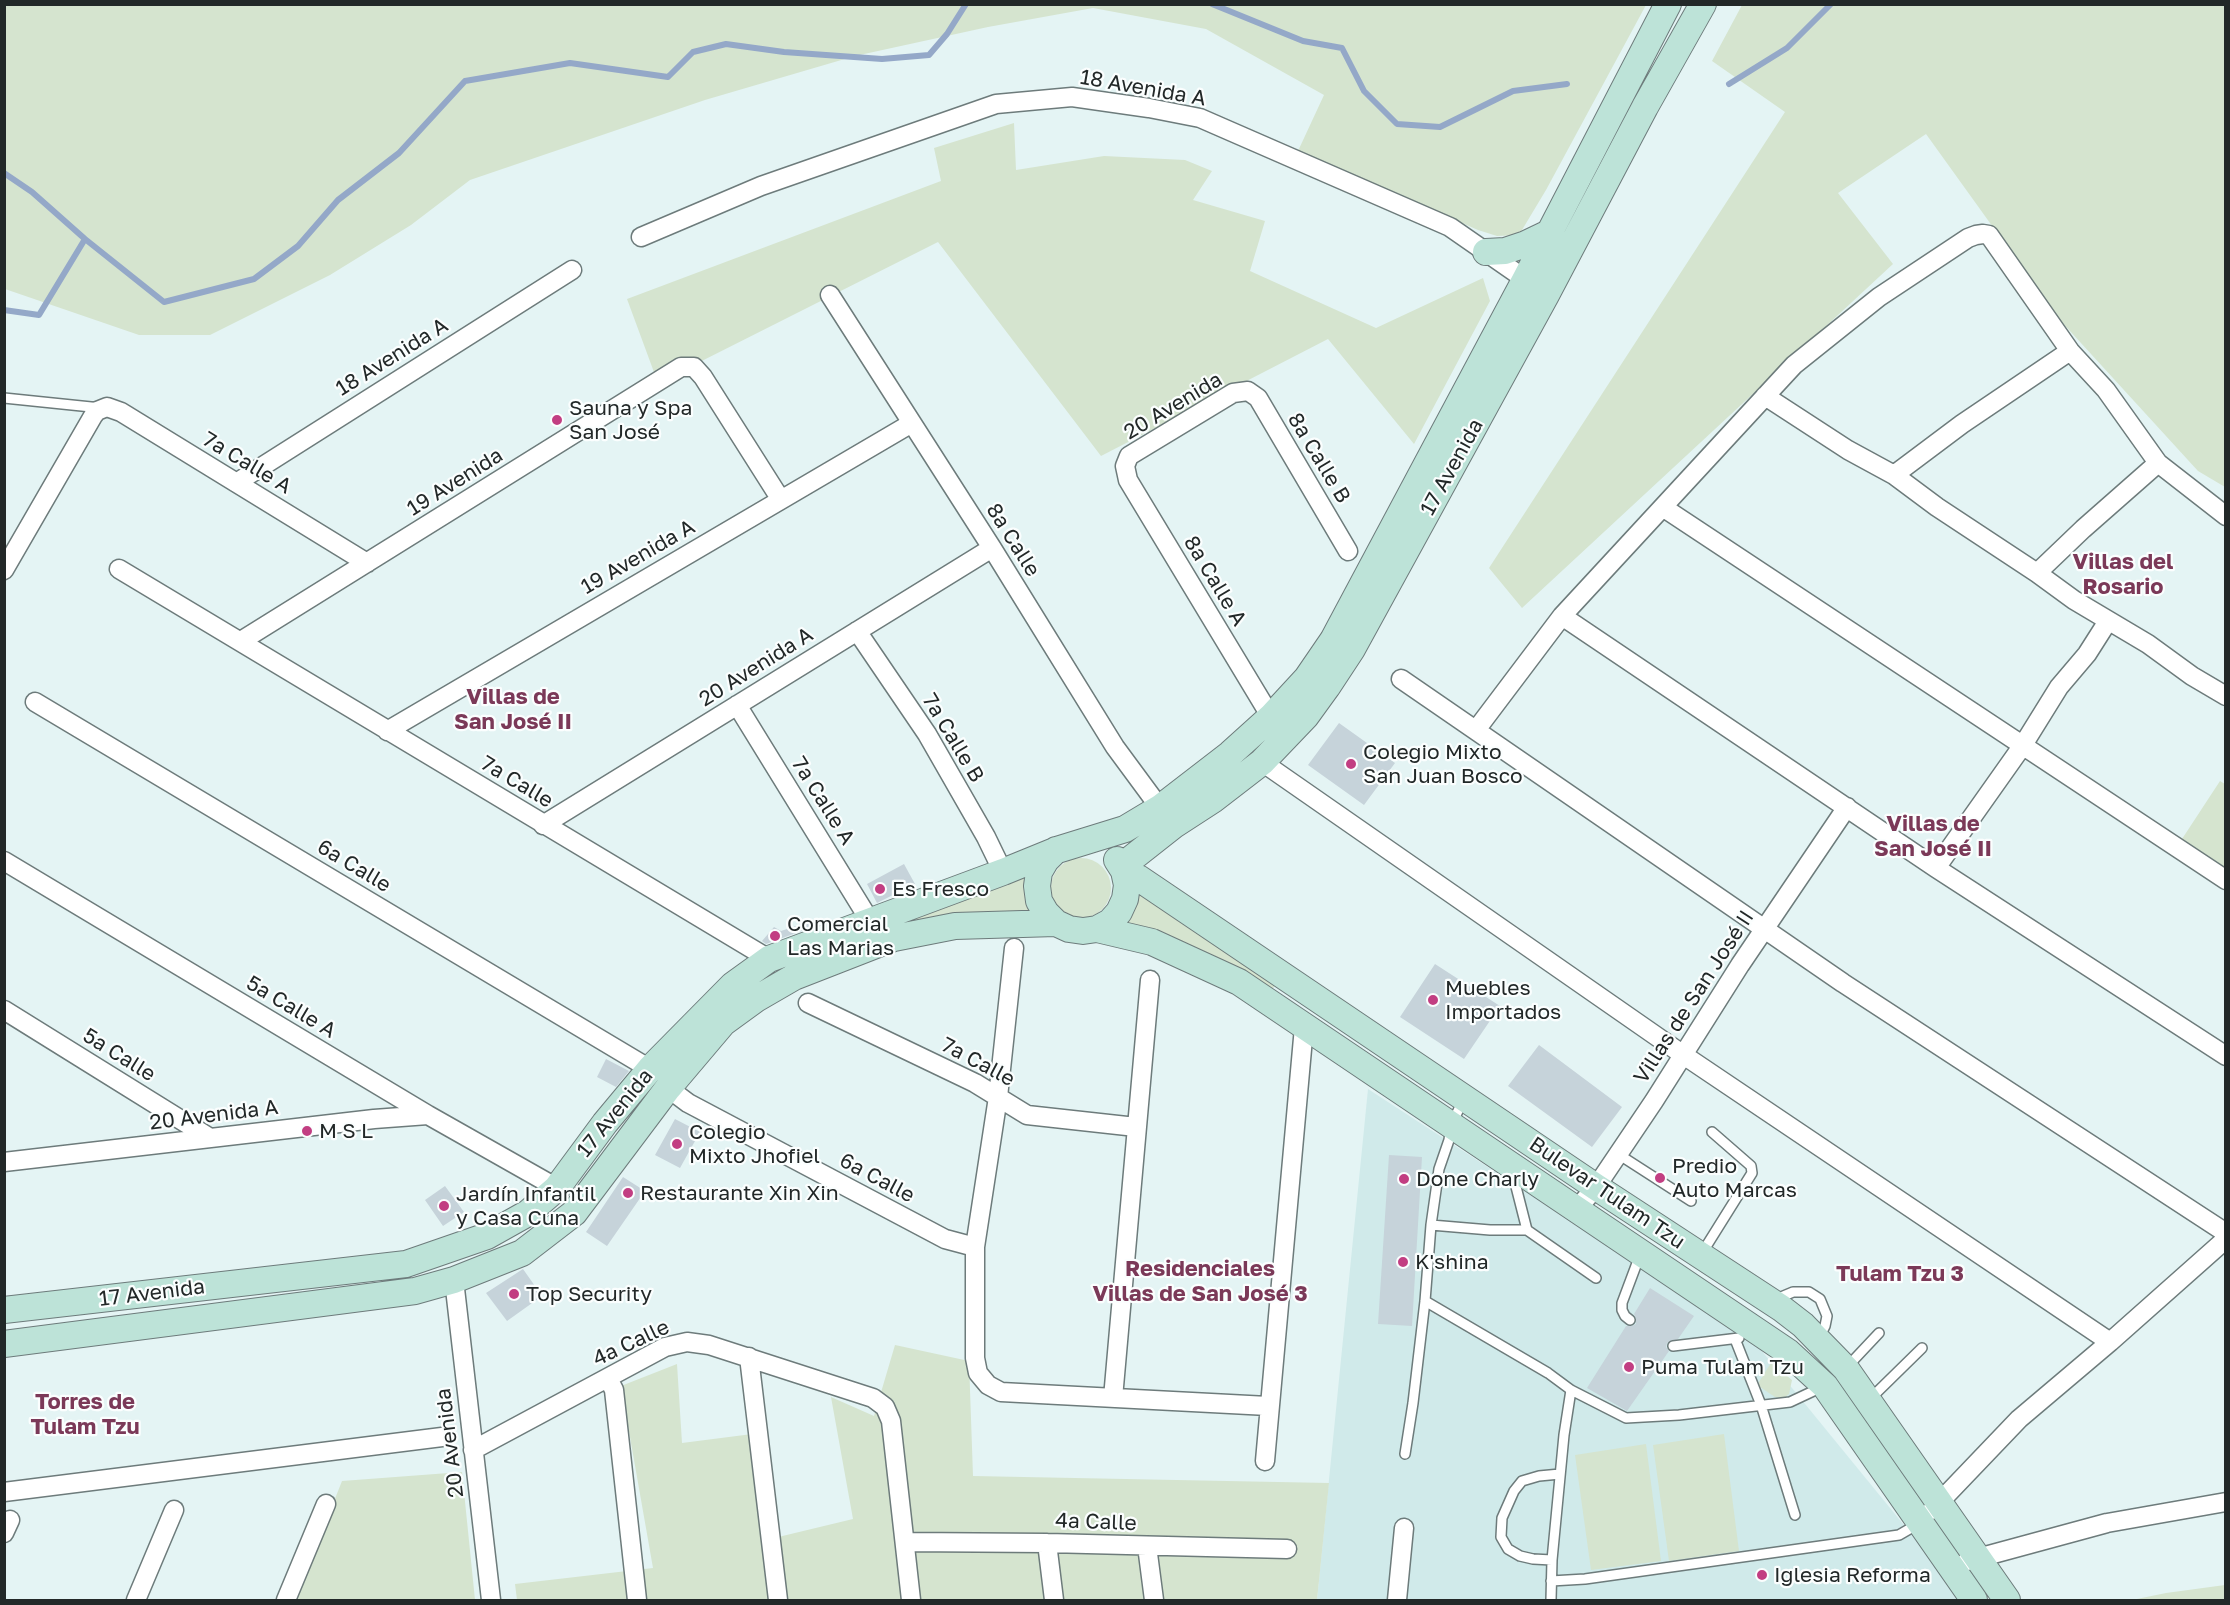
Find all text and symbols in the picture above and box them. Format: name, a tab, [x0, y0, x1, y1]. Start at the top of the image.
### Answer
street label: 18 Avenida A	[1078, 65, 1208, 111]
street label: 18 Avenida A	[331, 313, 453, 401]
street label: 20 Avenida	[1119, 367, 1227, 445]
place label: Sauna y Spa San José	[569, 395, 692, 445]
street label: 8a Calle B	[1282, 408, 1356, 508]
marker: Sauna y Spa San José	[550, 413, 564, 427]
street label: 17 Avenida	[1415, 414, 1489, 520]
street label: 7a Calle A	[198, 427, 296, 499]
street label: 19 Avenida	[403, 443, 507, 521]
street label: 8a Calle	[981, 499, 1045, 581]
street label: 19 Avenida A	[577, 514, 699, 600]
street label: 8a Calle A	[1178, 531, 1252, 631]
district label: Villas del Rosario	[2073, 549, 2173, 600]
street label: 20 Avenida A	[694, 622, 818, 712]
district label: Villas de San José II	[454, 684, 572, 736]
street label: 7a Calle B	[917, 689, 989, 787]
place label: Colegio Mixto San Juan Bosco	[1363, 739, 1523, 789]
street label: 7a Calle	[476, 751, 558, 813]
street label: 7a Calle A	[786, 752, 860, 850]
marker: Colegio Mixto San Juan Bosco	[1344, 757, 1358, 771]
district label: Villas de San José II	[1874, 811, 1992, 862]
street label: 6a Calle	[313, 834, 395, 898]
place label: Es Fresco	[892, 876, 989, 902]
marker: Es Fresco	[873, 882, 887, 896]
street label: Villas de San José II	[1629, 906, 1759, 1088]
place label: Comercial Las Marias	[787, 911, 894, 961]
marker: Comercial Las Marias	[768, 929, 782, 943]
street label: 5a Calle A	[242, 970, 340, 1044]
place label: Muebles Importados	[1445, 975, 1561, 1025]
marker: Muebles Importados	[1426, 993, 1440, 1007]
street label: 5a Calle	[78, 1023, 160, 1087]
street label: 7a Calle	[937, 1032, 1019, 1092]
street label: 17 Avenida	[572, 1064, 658, 1162]
street label: 20 Avenida A	[148, 1095, 280, 1135]
place label: M S L	[319, 1118, 373, 1144]
place label: Colegio Mixto Jhofiel	[689, 1119, 820, 1169]
marker: M S L	[300, 1124, 314, 1138]
street label: Bulevar Tulam Tzu	[1524, 1132, 1690, 1254]
marker: Colegio Mixto Jhofiel	[670, 1137, 684, 1151]
street label: 6a Calle	[835, 1148, 919, 1208]
place label: Predio Auto Marcas	[1672, 1153, 1797, 1203]
place label: Done Charly	[1416, 1166, 1539, 1192]
marker: Predio Auto Marcas	[1653, 1171, 1667, 1185]
marker: Done Charly	[1397, 1172, 1411, 1186]
place label: Restaurante Xin Xin	[640, 1180, 839, 1206]
place label: Jardín Infantil y Casa Cuna	[456, 1181, 596, 1231]
marker: Restaurante Xin Xin	[621, 1186, 635, 1200]
marker: Jardín Infantil y Casa Cuna	[437, 1199, 451, 1213]
place label: K'shina	[1415, 1249, 1489, 1275]
marker: K'shina	[1396, 1255, 1410, 1269]
district label: Residenciales Villas de San José 3	[1092, 1256, 1308, 1308]
district label: Tulam Tzu 3	[1836, 1261, 1964, 1287]
street label: 17 Avenida	[98, 1274, 206, 1312]
place label: Top Security	[526, 1281, 652, 1307]
marker: Top Security	[507, 1287, 521, 1301]
street label: 4a Calle	[589, 1314, 673, 1372]
place label: Puma Tulam Tzu	[1641, 1354, 1804, 1380]
marker: Puma Tulam Tzu	[1622, 1360, 1636, 1374]
street label: 20 Avenida	[431, 1387, 469, 1499]
district label: Torres de Tulam Tzu	[30, 1389, 140, 1440]
street label: 4a Calle	[1055, 1508, 1137, 1536]
place label: Iglesia Reforma	[1774, 1562, 1931, 1588]
marker: Iglesia Reforma	[1755, 1568, 1769, 1582]

